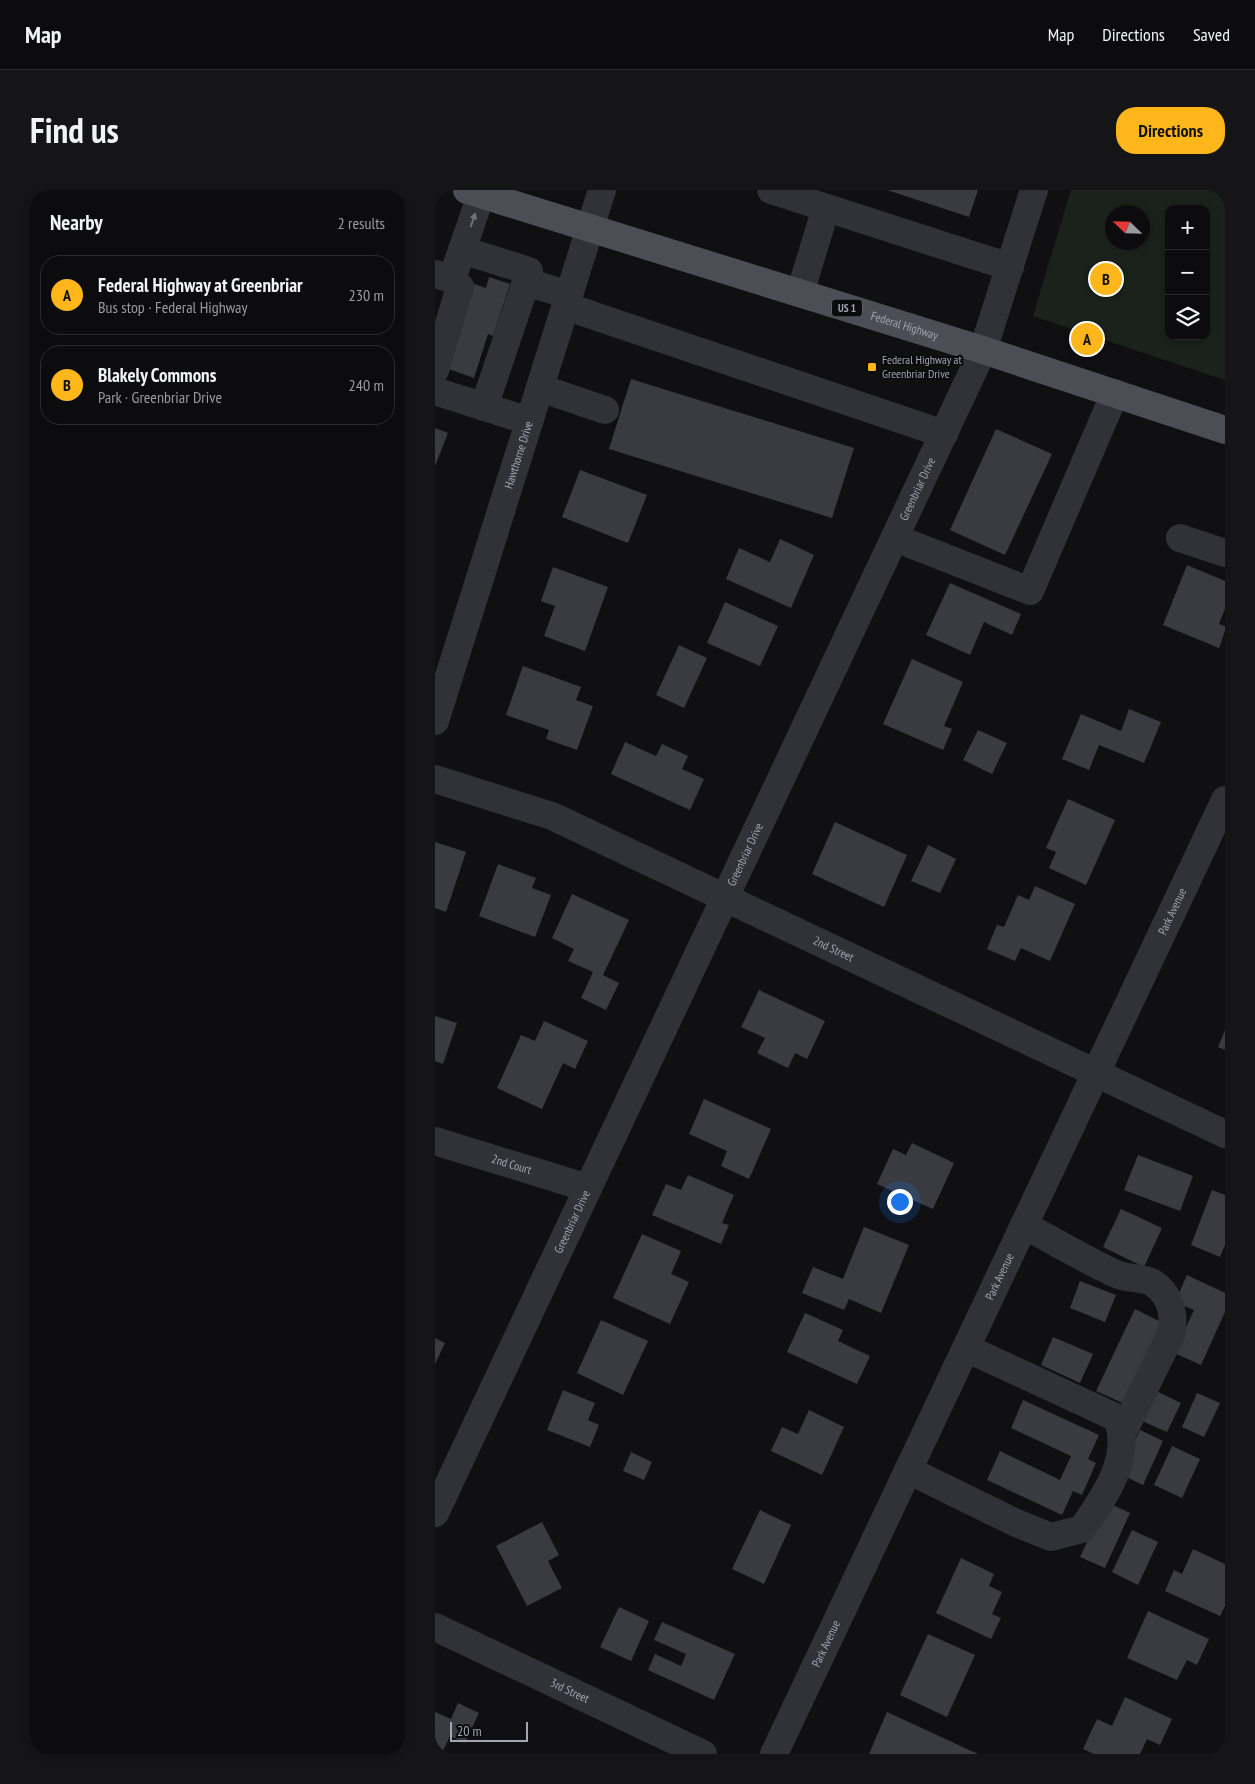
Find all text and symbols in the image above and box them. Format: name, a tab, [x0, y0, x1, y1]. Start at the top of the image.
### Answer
text: Map	[25, 19, 62, 50]
text: Map	[1048, 23, 1074, 46]
text: Directions	[1102, 23, 1165, 46]
text: Saved	[1193, 23, 1230, 46]
text: Find us	[30, 107, 119, 153]
button: Directions	[1116, 107, 1225, 154]
north arrow	[1105, 205, 1150, 250]
map controls	[1165, 205, 1210, 340]
button: +	[1165, 205, 1210, 250]
text: Nearby	[50, 209, 103, 236]
text: 2 results	[338, 213, 385, 233]
one-way arrow	[469, 213, 477, 228]
button: −	[1165, 250, 1210, 295]
pin: B	[1090, 260, 1122, 298]
text: Federal Highway at Greenbriar	[98, 273, 303, 297]
text: A	[63, 285, 71, 305]
text: 230 m	[349, 285, 384, 305]
button: layers	[1165, 295, 1210, 340]
text: Bus stop · Federal Highway	[98, 297, 248, 317]
road number: US 1	[832, 300, 862, 316]
street label: Federal Highway	[869, 308, 940, 343]
pin: A	[1071, 320, 1103, 358]
place label: Federal Highway at Greenbriar Drive	[882, 352, 962, 381]
marker: Federal Highway at Greenbriar Drive	[866, 361, 878, 373]
text: Blakely Commons	[98, 363, 216, 387]
text: B	[63, 375, 71, 395]
text: 240 m	[349, 375, 384, 395]
text: Park · Greenbriar Drive	[98, 387, 222, 407]
street label: Hawthorne Drive	[501, 419, 536, 490]
street label: Greenbriar Drive	[896, 455, 938, 523]
street label: Greenbriar Drive	[724, 820, 766, 888]
street label: Park Avenue	[1154, 885, 1189, 937]
street label: 2nd Street	[811, 932, 857, 965]
street label: 2nd Court	[490, 1151, 534, 1177]
street label: Greenbriar Drive	[551, 1188, 593, 1255]
your location	[887, 1189, 913, 1215]
street label: Park Avenue	[982, 1251, 1017, 1302]
street label: Park Avenue	[808, 1618, 843, 1669]
street label: 3rd Street	[548, 1675, 592, 1706]
scale bar	[450, 1719, 527, 1742]
text: 20 m	[457, 1722, 482, 1740]

